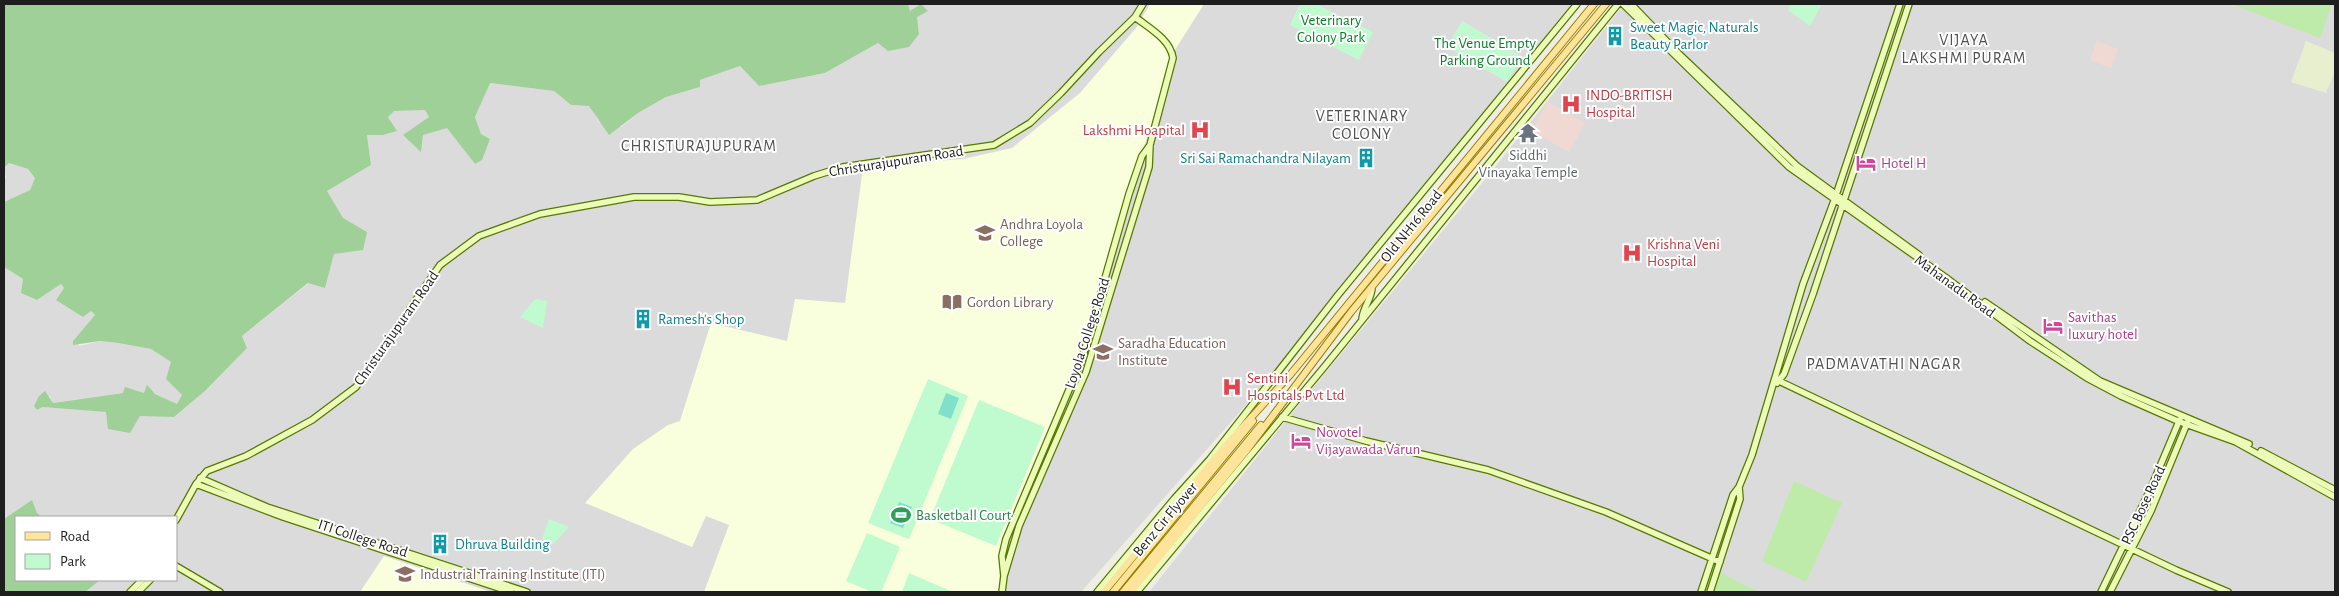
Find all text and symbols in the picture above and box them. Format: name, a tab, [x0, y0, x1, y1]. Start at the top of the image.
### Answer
park label: Veterinary Colony Park	[1297, 13, 1365, 45]
place label: Sweet Magic, Naturals Beauty Parlor	[1630, 20, 1759, 52]
building icon: Sweet Magic, Naturals Beauty Parlor	[1604, 25, 1626, 47]
district label: VIJAYA LAKSHMI PURAM	[1902, 32, 2026, 66]
park label: The Venue Empty Parking Ground	[1434, 36, 1536, 68]
place label: INDO-BRITISH Hospital	[1586, 88, 1673, 120]
hospital icon: INDO-BRITISH Hospital	[1560, 93, 1582, 115]
district label: VETERINARY COLONY	[1316, 108, 1408, 142]
hospital icon: Lakshmi Hoapital	[1189, 119, 1211, 141]
temple icon: Siddhi Vinayaka Temple	[1517, 122, 1539, 144]
place label: Lakshmi Hoapital	[1083, 123, 1185, 138]
district label: CHRISTURAJUPURAM	[621, 138, 777, 154]
street label: Christurajupuram Road	[828, 143, 965, 180]
building icon: Sri Sai Ramachandra Nilayam	[1355, 147, 1377, 169]
place label: Siddhi Vinayaka Temple	[1478, 148, 1578, 180]
place label: Sri Sai Ramachandra Nilayam	[1180, 151, 1351, 166]
hotel icon: Hotel H	[1855, 152, 1877, 174]
place label: Hotel H	[1881, 156, 1926, 171]
street label: Old NH16 Road	[1378, 187, 1445, 265]
place label: Andhra Loyola College	[1000, 217, 1083, 249]
school or university icon: Andhra Loyola College	[974, 222, 996, 244]
place label: Krishna Veni Hospital	[1647, 237, 1720, 269]
hospital icon: Krishna Veni Hospital	[1621, 242, 1643, 264]
street label: Mahanadu Road	[1912, 252, 1998, 321]
street label: Christurajupuram Road	[351, 268, 442, 388]
street label: Loyola College Road	[1063, 276, 1113, 390]
library icon: Gordon Library	[941, 291, 963, 313]
place label: Gordon Library	[967, 295, 1054, 310]
building icon: Ramesh's Shop	[632, 308, 654, 330]
place label: Savithas luxury hotel	[2068, 310, 2138, 342]
place label: Ramesh's Shop	[658, 312, 744, 327]
hotel icon: Savithas luxury hotel	[2042, 315, 2064, 337]
place label: Saradha Education Institute	[1118, 336, 1226, 368]
school or university icon: Saradha Education Institute	[1092, 341, 1114, 363]
district label: PADMAVATHI NAGAR	[1806, 356, 1962, 372]
place label: Sentini Hospitals Pvt Ltd	[1247, 371, 1345, 403]
hospital icon: Sentini Hospitals Pvt Ltd	[1221, 376, 1243, 398]
place label: Novotel Vijayawada Varun	[1316, 425, 1420, 457]
hotel icon: Novotel Vijayawada Varun	[1290, 430, 1312, 452]
street label: PSC Bose Road	[2119, 463, 2168, 547]
street label: Benz Cir Flyover	[1130, 479, 1201, 559]
sports icon: Basketball Court	[890, 504, 912, 526]
place label: Basketball Court	[916, 508, 1012, 523]
legend	[15, 516, 178, 581]
street label: ITI College Road	[316, 517, 410, 560]
text: Road	[60, 529, 90, 544]
building icon: Dhruva Building	[429, 533, 451, 555]
place label: Dhruva Building	[455, 537, 550, 552]
text: Park	[60, 554, 86, 569]
school or university icon: Industrial Training Institute (ITI)	[394, 563, 416, 585]
place label: Industrial Training Institute (ITI)	[420, 567, 606, 582]

